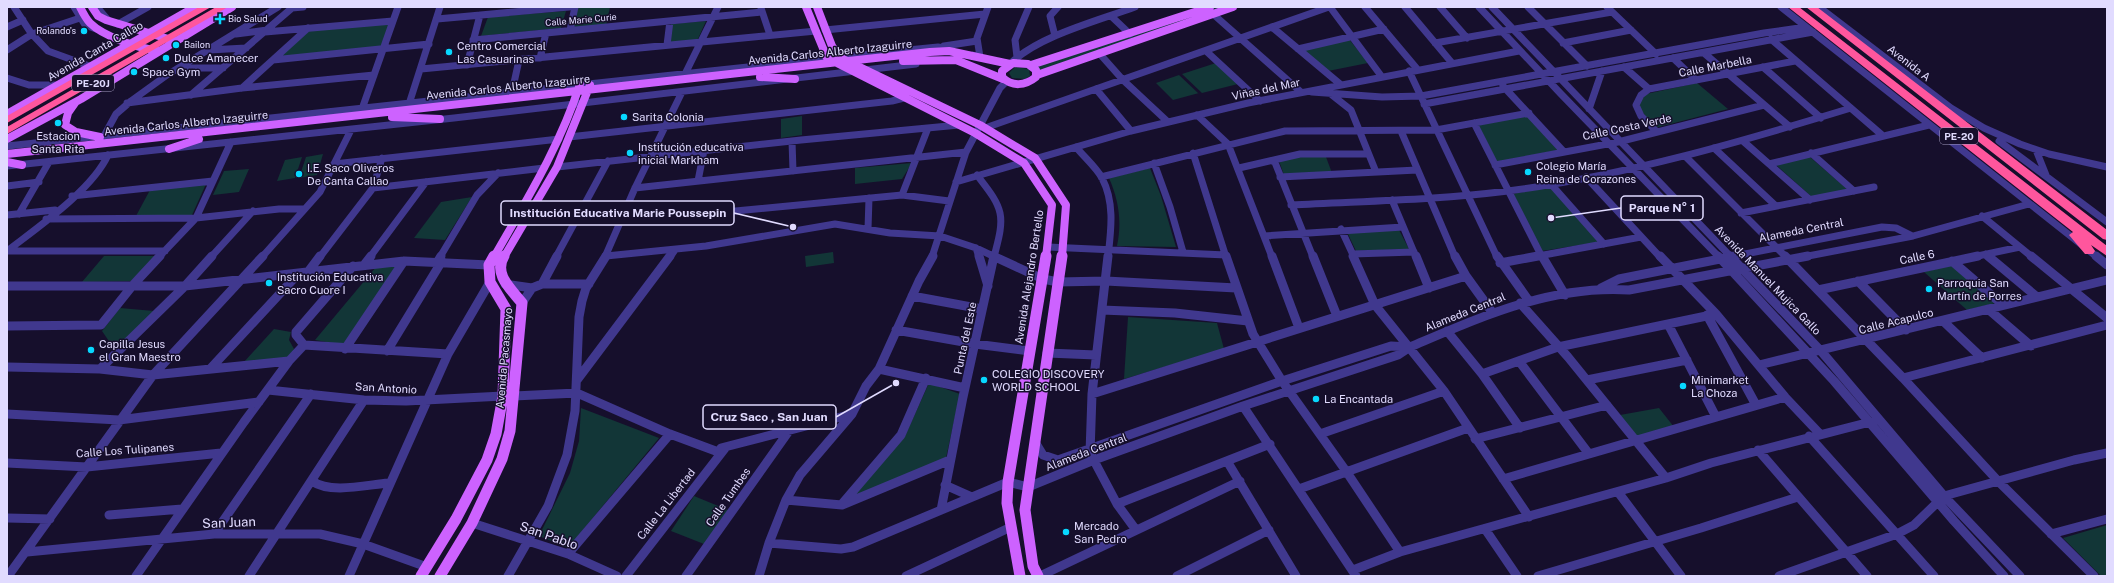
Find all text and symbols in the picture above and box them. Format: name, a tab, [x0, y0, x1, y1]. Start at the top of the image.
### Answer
street label: Calle Marie Curie	[545, 11, 617, 28]
place label: Bio Salud	[228, 13, 268, 24]
marker: Bio Salud	[215, 14, 225, 24]
street label: Avenida Canta Callao	[45, 19, 145, 83]
place label: Rolando's	[36, 25, 76, 36]
marker: Rolando's	[79, 26, 89, 36]
street label: Avenida Carlos Alberto Izaguirre	[747, 37, 913, 67]
place label: Bailon	[184, 39, 210, 50]
marker: Bailon	[171, 40, 181, 50]
place label: Centro Comercial Las Casuarinas	[457, 40, 546, 65]
street label: Avenida A	[1885, 43, 1933, 84]
marker: Centro Comercial Las Casuarinas	[444, 47, 454, 57]
place label: Dulce Amanecer	[174, 52, 258, 64]
marker: Dulce Amanecer	[161, 53, 171, 63]
street label: Calle Marbella	[1678, 53, 1752, 79]
place label: Space Gym	[142, 66, 200, 78]
marker: Space Gym	[129, 67, 139, 77]
street label: Avenida Carlos Alberto Izaguirre	[425, 72, 591, 102]
road number: PE-20J	[72, 75, 114, 91]
street label: Viñas del Mar	[1231, 76, 1301, 102]
street label: Avenida Carlos Alberto Izaguirre	[103, 108, 269, 138]
place label: Sarita Colonia	[632, 111, 704, 123]
marker: Sarita Colonia	[619, 112, 629, 122]
street label: Calle Costa Verde	[1581, 112, 1673, 142]
marker: Estacion Santa Rita	[53, 118, 63, 128]
road number: PE-20	[1940, 128, 1978, 144]
place label: Estacion Santa Rita	[32, 130, 84, 155]
place label: Institución educativa inicial Markham	[638, 141, 744, 166]
marker: Institución educativa inicial Markham	[625, 148, 635, 158]
place label: Colegio María Reina de Corazones	[1536, 160, 1637, 185]
place label: I.E. Saco Oliveros De Canta Callao	[307, 162, 395, 187]
marker: Colegio María Reina de Corazones	[1523, 167, 1533, 177]
marker: I.E. Saco Oliveros De Canta Callao	[294, 169, 304, 179]
callout: Parque N° 1	[1621, 196, 1703, 220]
callout: Institución Educativa Marie Poussepin	[501, 201, 734, 225]
text: Parque N° 1	[1629, 201, 1695, 215]
text: Institución Educativa Marie Poussepin	[510, 206, 726, 220]
street label: Avenida Alejandro Bertello	[1012, 209, 1046, 345]
street label: Alameda Central	[1758, 216, 1844, 244]
street label: Avenida Manuel Mujica Gallo	[1713, 223, 1823, 337]
street label: Calle 6	[1898, 247, 1936, 267]
place label: Institución Educativa Sacro Cuore I	[277, 271, 383, 296]
place label: Parroquia San Martín de Porres	[1937, 277, 2022, 302]
marker: Institución Educativa Sacro Cuore I	[264, 278, 274, 288]
marker: Parroquia San Martín de Porres	[1924, 284, 1934, 294]
street label: Alameda Central	[1423, 290, 1507, 334]
street label: Punta del Este	[951, 301, 979, 375]
street label: Calle Acapulco	[1857, 306, 1935, 336]
street label: Avenida Pacasmayo	[494, 307, 514, 409]
place label: Capilla Jesus el Gran Maestro	[99, 338, 181, 363]
marker: Capilla Jesus el Gran Maestro	[86, 345, 96, 355]
place label: COLEGIO DISCOVERY WORLD SCHOOL	[992, 368, 1105, 393]
place label: Minimarket La Choza	[1691, 374, 1749, 399]
marker: COLEGIO DISCOVERY WORLD SCHOOL	[979, 375, 989, 385]
street label: San Antonio	[355, 380, 417, 396]
marker: Minimarket La Choza	[1678, 381, 1688, 391]
place label: La Encantada	[1324, 393, 1393, 405]
marker: La Encantada	[1311, 394, 1321, 404]
callout: Cruz Saco , San Juan	[703, 405, 836, 429]
text: Cruz Saco , San Juan	[710, 410, 828, 424]
street label: Alameda Central	[1044, 431, 1128, 473]
street label: Calle Los Tulipanes	[76, 441, 175, 459]
street label: Calle Tumbes	[703, 465, 753, 529]
street label: Calle La Libertad	[635, 466, 697, 542]
street label: San Juan	[202, 514, 256, 531]
street label: San Pablo	[518, 519, 580, 552]
place label: Mercado San Pedro	[1074, 520, 1127, 545]
marker: Mercado San Pedro	[1061, 527, 1071, 537]

